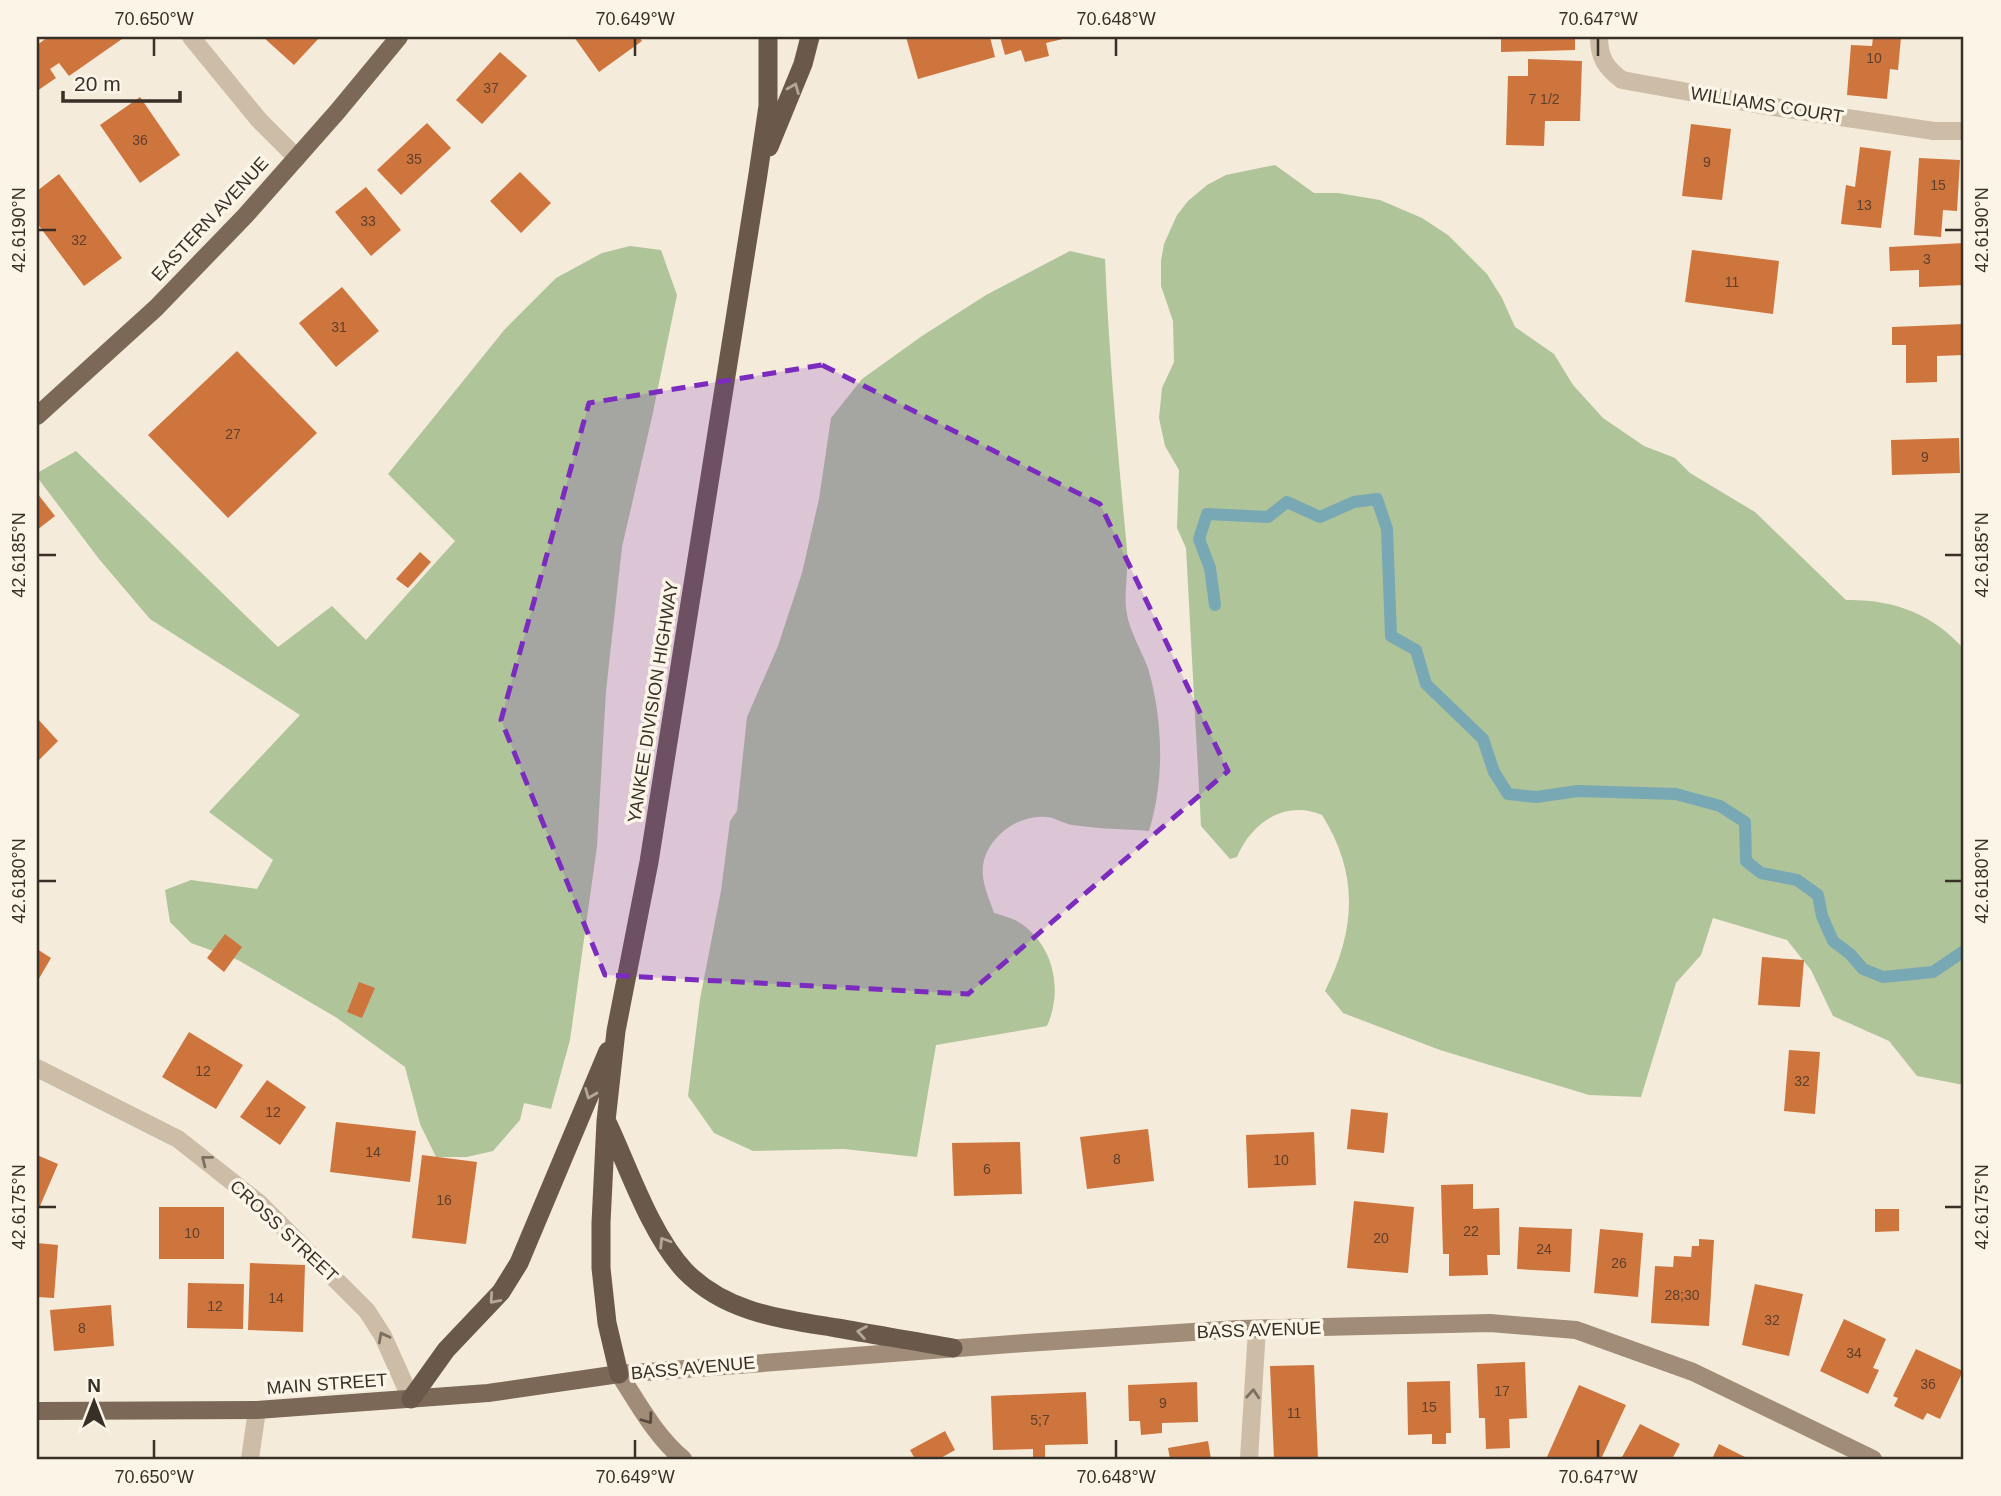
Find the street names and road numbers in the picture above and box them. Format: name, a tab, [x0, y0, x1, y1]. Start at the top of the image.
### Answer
street label: WILLIAMS COURT	[1689, 83, 1845, 127]
street label: EASTERN AVENUE	[148, 153, 272, 285]
street label: YANKEE DIVISION HIGHWAY	[624, 580, 682, 824]
street label: CROSS STREET	[226, 1176, 342, 1286]
street label: BASS AVENUE	[1196, 1318, 1322, 1342]
street label: BASS AVENUE	[630, 1353, 756, 1383]
street label: MAIN STREET	[266, 1370, 388, 1398]

